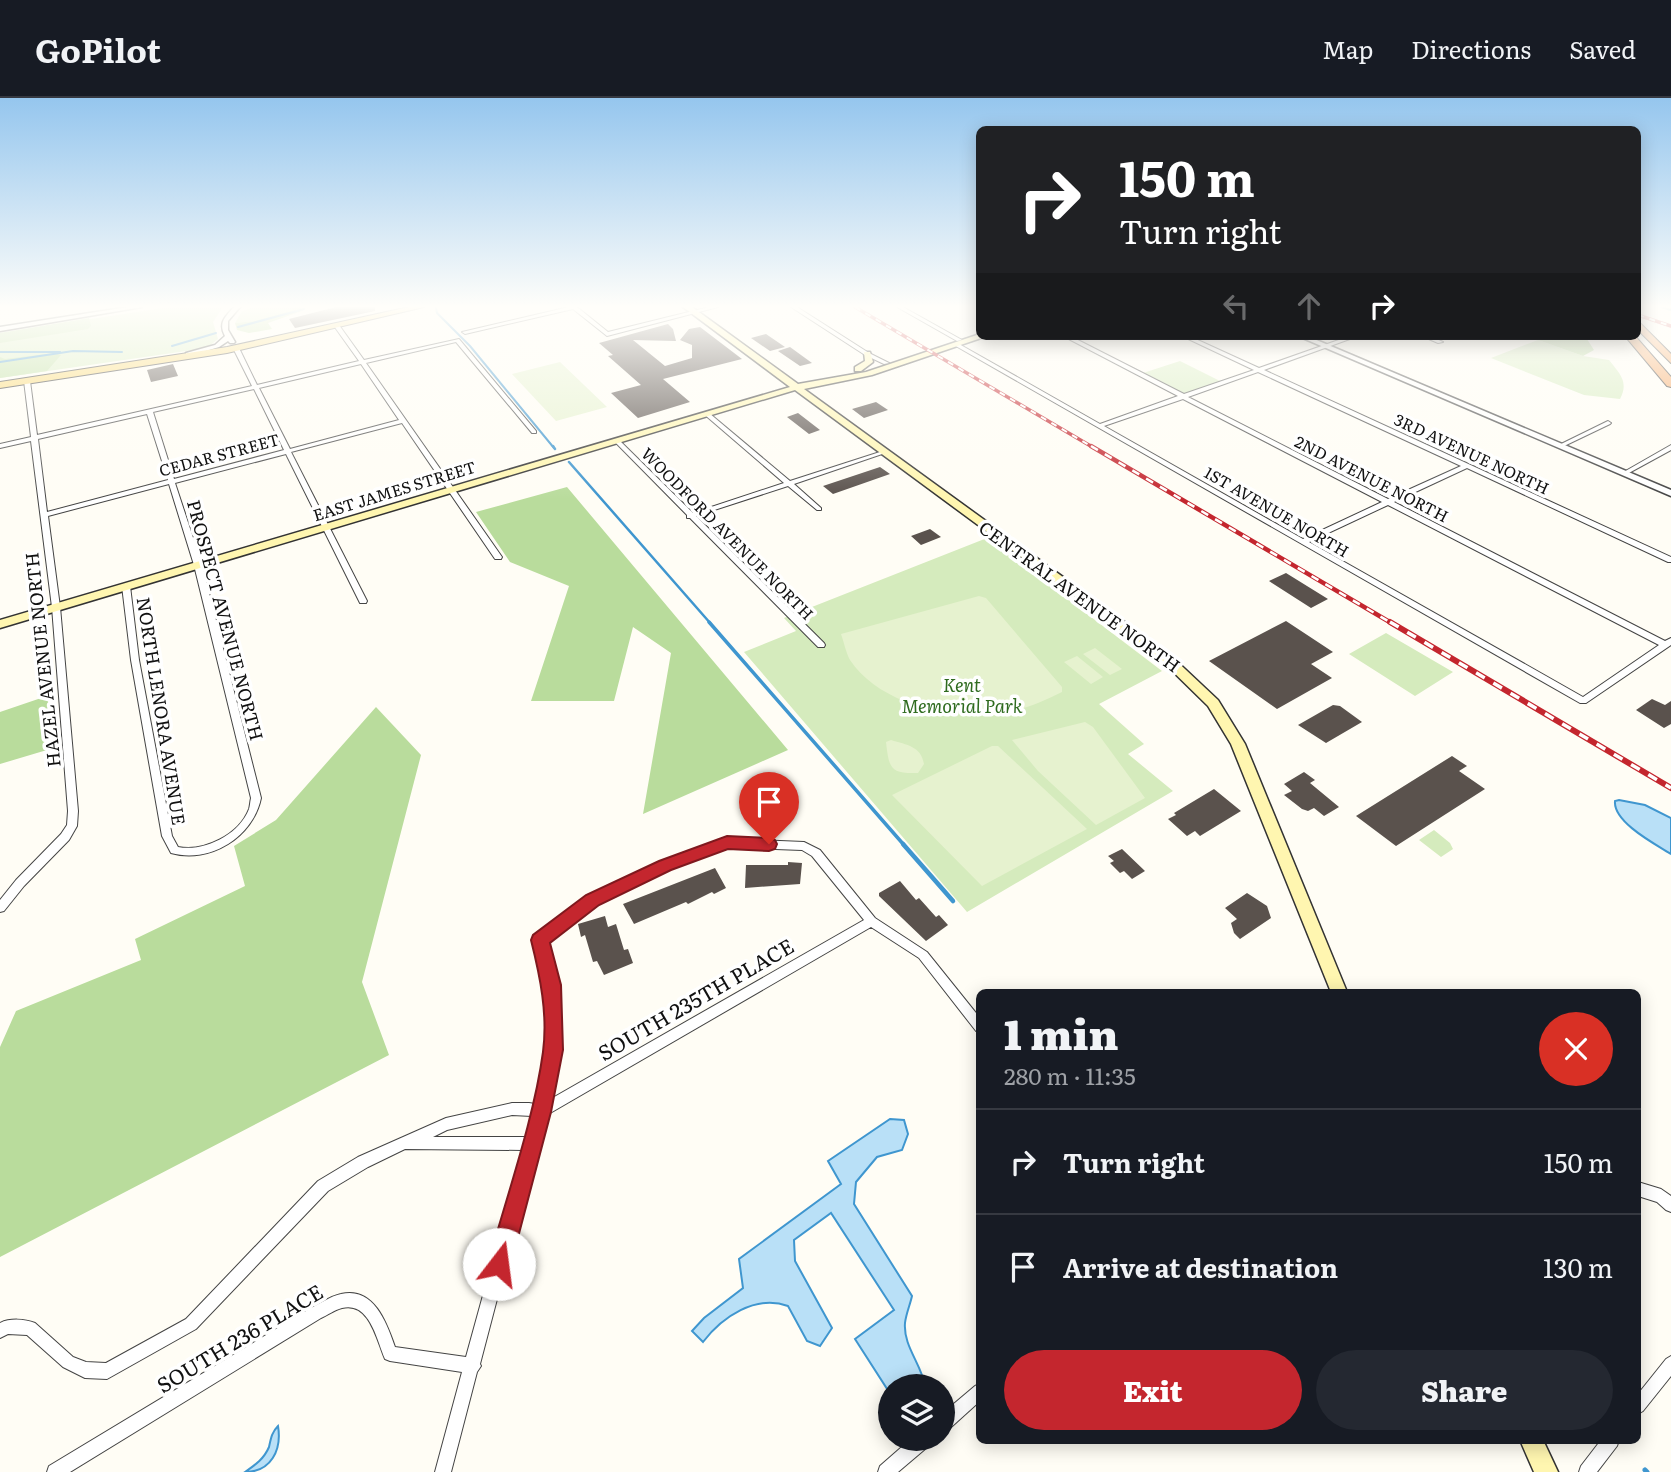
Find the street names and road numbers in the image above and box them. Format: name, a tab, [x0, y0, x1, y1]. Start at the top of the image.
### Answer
street label: 3RD AVENUE NORTH	[1391, 407, 1553, 499]
street label: CEDAR STREET	[156, 426, 282, 482]
street label: 2ND AVENUE NORTH	[1291, 429, 1453, 527]
street label: WOODFORD AVENUE NORTH	[636, 441, 820, 625]
street label: EAST JAMES STREET	[310, 454, 479, 526]
street label: 1ST AVENUE NORTH	[1200, 460, 1354, 562]
street label: PROSPECT AVENUE NORTH	[181, 497, 271, 743]
street label: CENTRAL AVENUE NORTH	[974, 514, 1186, 678]
street label: HAZEL AVENUE NORTH	[17, 551, 67, 769]
street label: NORTH LENORA AVENUE	[131, 595, 193, 827]
street label: SOUTH 235TH PLACE	[591, 929, 799, 1067]
street label: SOUTH 236 PLACE	[150, 1275, 328, 1399]

